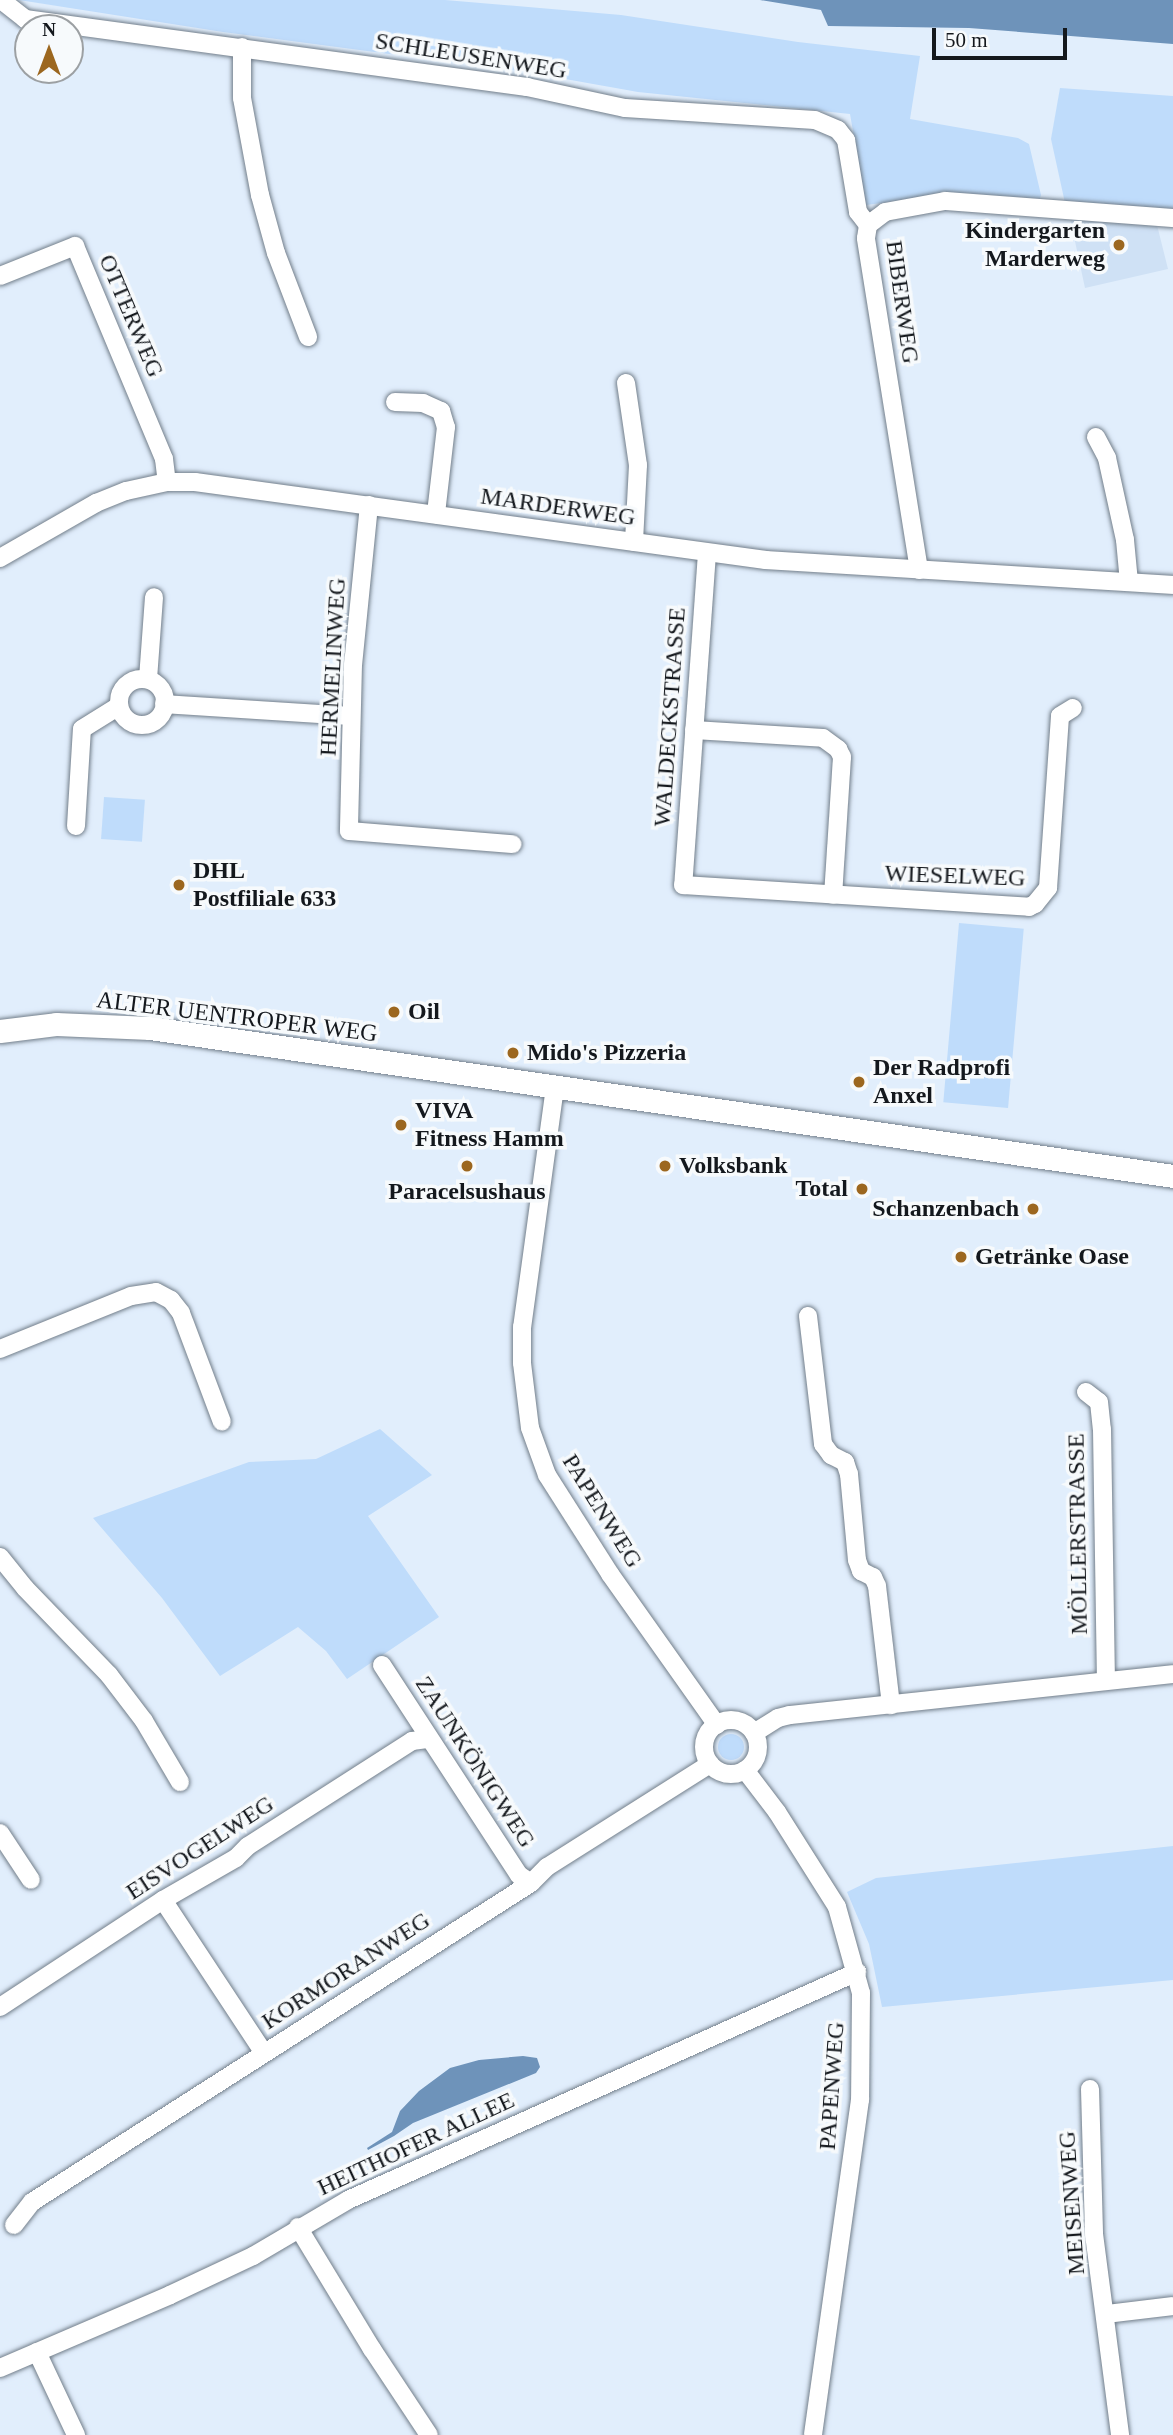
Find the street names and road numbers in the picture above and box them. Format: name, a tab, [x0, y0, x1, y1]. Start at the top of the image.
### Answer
street label: SCHLEUSENWEG	[373, 27, 569, 85]
street label: BIBERWEG	[879, 239, 925, 365]
street label: OTTERWEG	[92, 250, 170, 382]
street label: MARDERWEG	[479, 482, 637, 532]
street label: HERMELINWEG	[314, 577, 352, 757]
street label: WALDECKSTRASSE	[648, 606, 692, 828]
street label: WIESELWEG	[884, 859, 1026, 893]
street label: ALTER UENTROPER WEG	[95, 985, 379, 1049]
street label: MÖLLERSTRASSE	[1062, 1433, 1094, 1635]
street label: PAPENWEG	[556, 1449, 648, 1573]
street label: ZAUNKÖNIGWEG	[409, 1671, 541, 1853]
street label: EISVOGELWEG	[121, 1790, 279, 1906]
street label: KORMORANWEG	[257, 1906, 435, 2036]
street label: PAPENWEG	[813, 2021, 851, 2151]
street label: HEITHOFER ALLEE	[312, 2085, 520, 2203]
street label: MEISENWEG	[1053, 2130, 1091, 2276]

